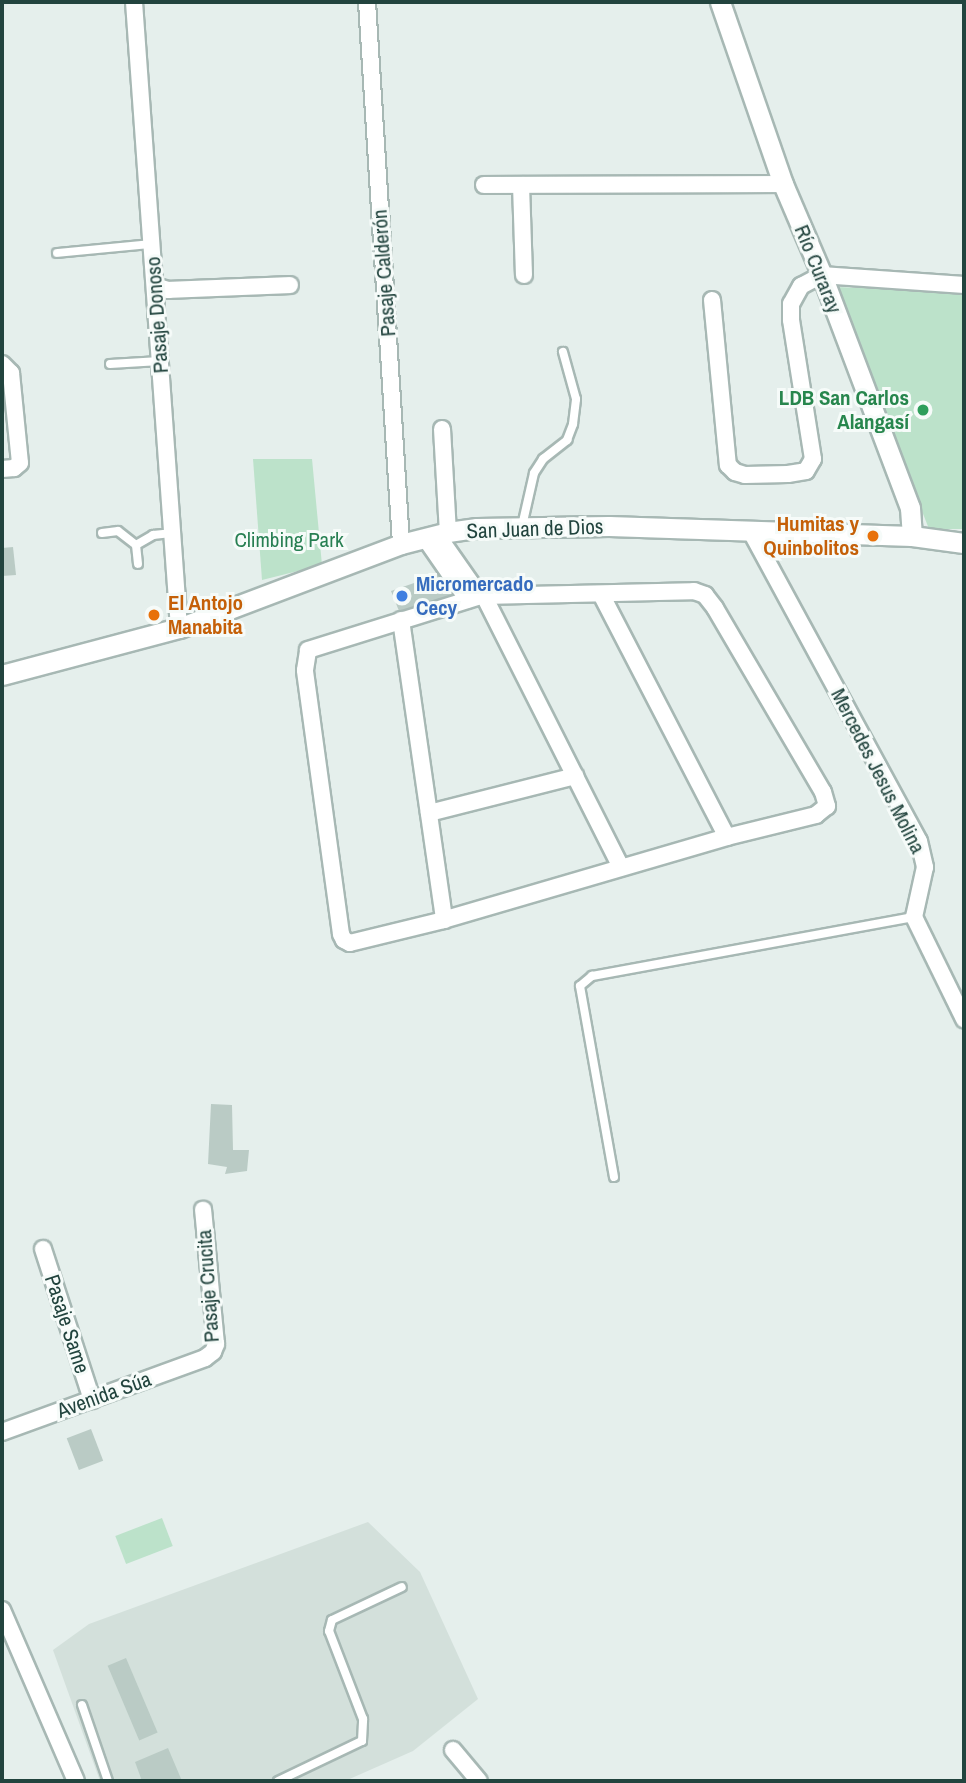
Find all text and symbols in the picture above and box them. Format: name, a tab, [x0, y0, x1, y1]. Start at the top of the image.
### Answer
street label: Pasaje Calderón	[367, 209, 401, 337]
street label: Río Curaray	[789, 221, 847, 317]
street label: Pasaje Donoso	[140, 256, 174, 374]
place label: LDB San Carlos Alangasí	[779, 385, 909, 435]
marker: LDB San Carlos Alangasí	[915, 402, 931, 418]
place label: Humitas y Quinbolitos	[763, 511, 859, 561]
street label: San Juan de Dios	[466, 514, 604, 544]
park label: Climbing Park	[234, 527, 344, 553]
marker: Humitas y Quinbolitos	[865, 528, 881, 544]
place label: Micromercado Cecy	[416, 571, 534, 621]
marker: Micromercado Cecy	[394, 588, 410, 604]
place label: El Antojo Manabita	[168, 590, 244, 640]
marker: El Antojo Manabita	[146, 607, 162, 623]
street label: Mercedes Jesus Molina	[825, 684, 931, 858]
street label: Pasaje Crucita	[191, 1229, 225, 1343]
street label: Pasaje Same	[39, 1271, 95, 1377]
street label: Avenida Súa	[53, 1366, 155, 1424]

